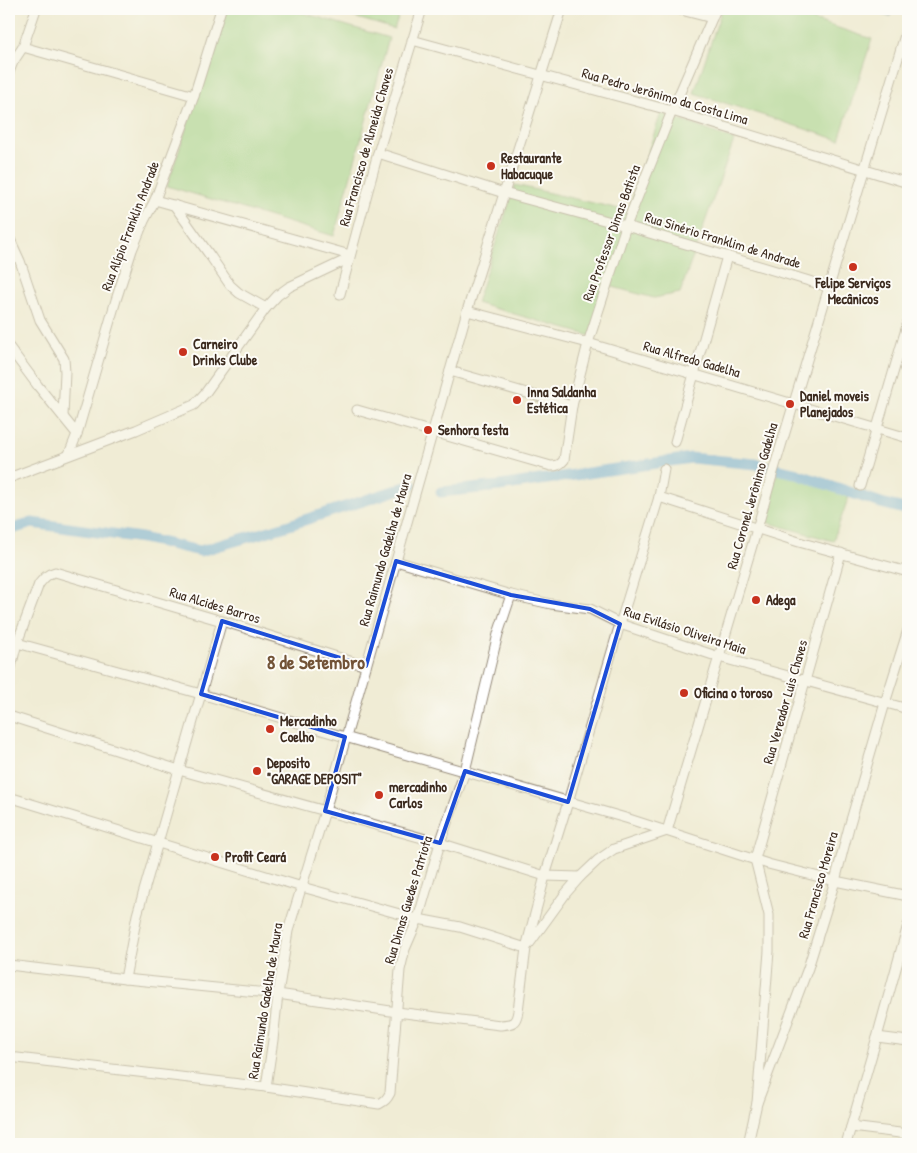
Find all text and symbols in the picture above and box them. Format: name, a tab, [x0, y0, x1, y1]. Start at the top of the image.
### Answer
street label: Rua Pedro Jerônimo da Costa Lima	[580, 63, 751, 129]
street label: Rua Francisco de Almeida Chaves	[334, 65, 397, 228]
place label: Restaurante Habacuque	[501, 148, 562, 185]
street label: Rua Alípio Franklin Andrade	[96, 158, 164, 294]
marker: Restaurante Habacuque	[485, 160, 497, 172]
street label: Rua Professor Dimas Batista	[577, 162, 644, 304]
street label: Rua Sinério Franklim de Andrade	[643, 207, 804, 272]
marker: Felipe Serviços Mecânicos	[847, 261, 859, 273]
place label: Felipe Serviços Mecânicos	[814, 273, 891, 308]
place label: Carneiro Drinks Clube	[193, 334, 258, 369]
street label: Rua Alfredo Gadelha	[642, 336, 743, 382]
marker: Carneiro Drinks Clube	[177, 346, 189, 358]
place label: Inna Saldanha Estética	[527, 382, 596, 417]
place label: Daniel moveis Planejados	[800, 386, 870, 422]
marker: Inna Saldanha Estética	[511, 394, 523, 406]
marker: Daniel moveis Planejados	[784, 398, 796, 410]
place label: Senhora festa	[438, 420, 509, 439]
street label: Rua Coronel Jerônimo Gadelha	[721, 420, 782, 571]
marker: Senhora festa	[422, 424, 434, 436]
street label: Rua Raimundo Gadelha de Moura	[354, 471, 416, 628]
street label: Rua Alcides Barros	[168, 582, 263, 627]
place label: Adega	[766, 590, 796, 611]
marker: Adega	[750, 594, 762, 606]
street label: Rua Evilásio Oliveira Maia	[621, 601, 749, 658]
street label: Rua Vereador Luis Chaves	[758, 638, 811, 766]
district label: 8 de Setembro	[267, 649, 365, 675]
place label: Oficina o toroso	[694, 683, 773, 702]
marker: Oficina o toroso	[678, 687, 690, 699]
place label: Mercadinho Coelho	[280, 711, 337, 746]
marker: Mercadinho Coelho	[264, 723, 276, 735]
place label: Deposito "GARAGE DEPOSIT"	[267, 753, 362, 788]
marker: Deposito "GARAGE DEPOSIT"	[251, 765, 263, 777]
place label: mercadinho Carlos	[389, 777, 447, 812]
marker: mercadinho Carlos	[373, 789, 385, 801]
street label: Rua Francisco Moreira	[793, 829, 842, 941]
street label: Rua Dimas Guedes Patriota	[379, 833, 436, 966]
place label: Profit Ceará	[225, 847, 287, 866]
marker: Profit Ceará	[209, 851, 221, 863]
street label: Rua Raimundo Gadelha de Moura	[243, 921, 286, 1080]

